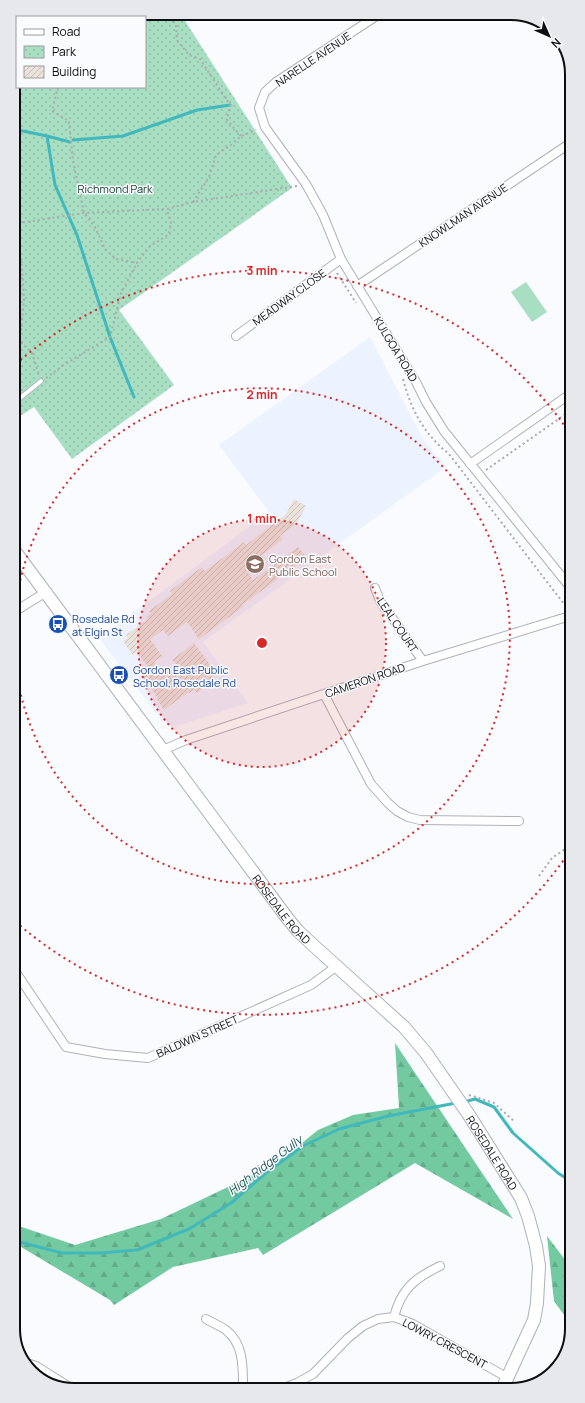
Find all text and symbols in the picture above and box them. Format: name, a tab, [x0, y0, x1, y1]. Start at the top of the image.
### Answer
legend	[16, 16, 146, 88]
north arrow	[529, 16, 569, 56]
text: Road	[52, 23, 80, 40]
street label: NARELLE AVENUE	[272, 28, 354, 90]
text: N	[548, 35, 565, 52]
text: Park	[52, 43, 77, 60]
text: Building	[52, 63, 96, 80]
street label: KNOWLMAN AVENUE	[416, 180, 510, 250]
park label: Richmond Park	[77, 181, 153, 196]
text: 3 min	[246, 262, 278, 279]
street label: MEADWAY CLOSE	[249, 265, 329, 329]
street label: KULGOA ROAD	[371, 314, 421, 384]
text: 2 min	[246, 386, 278, 403]
text: 1 min	[247, 510, 277, 527]
place label: Gordon East Public School	[269, 551, 337, 579]
school or university icon: Gordon East Public School	[244, 553, 266, 575]
street label: LEAL COURT	[374, 595, 422, 656]
place label: Rosedale Rd at Elgin St	[72, 611, 135, 639]
bus stop icon: Rosedale Rd at Elgin St	[47, 613, 69, 635]
centre of rings	[255, 636, 269, 650]
street label: CAMERON ROAD	[323, 659, 407, 701]
place label: Gordon East Public School, Rosedale Rd	[133, 662, 236, 690]
bus stop icon: Gordon East Public School, Rosedale Rd	[108, 664, 130, 686]
street label: ROSEDALE ROAD	[250, 871, 314, 947]
street label: BALDWIN STREET	[154, 1011, 241, 1061]
street label: ROSEDALE ROAD	[463, 1112, 521, 1193]
water label: High Ridge Gully	[224, 1130, 307, 1199]
street label: LOWRY CRESCENT	[400, 1314, 490, 1372]

